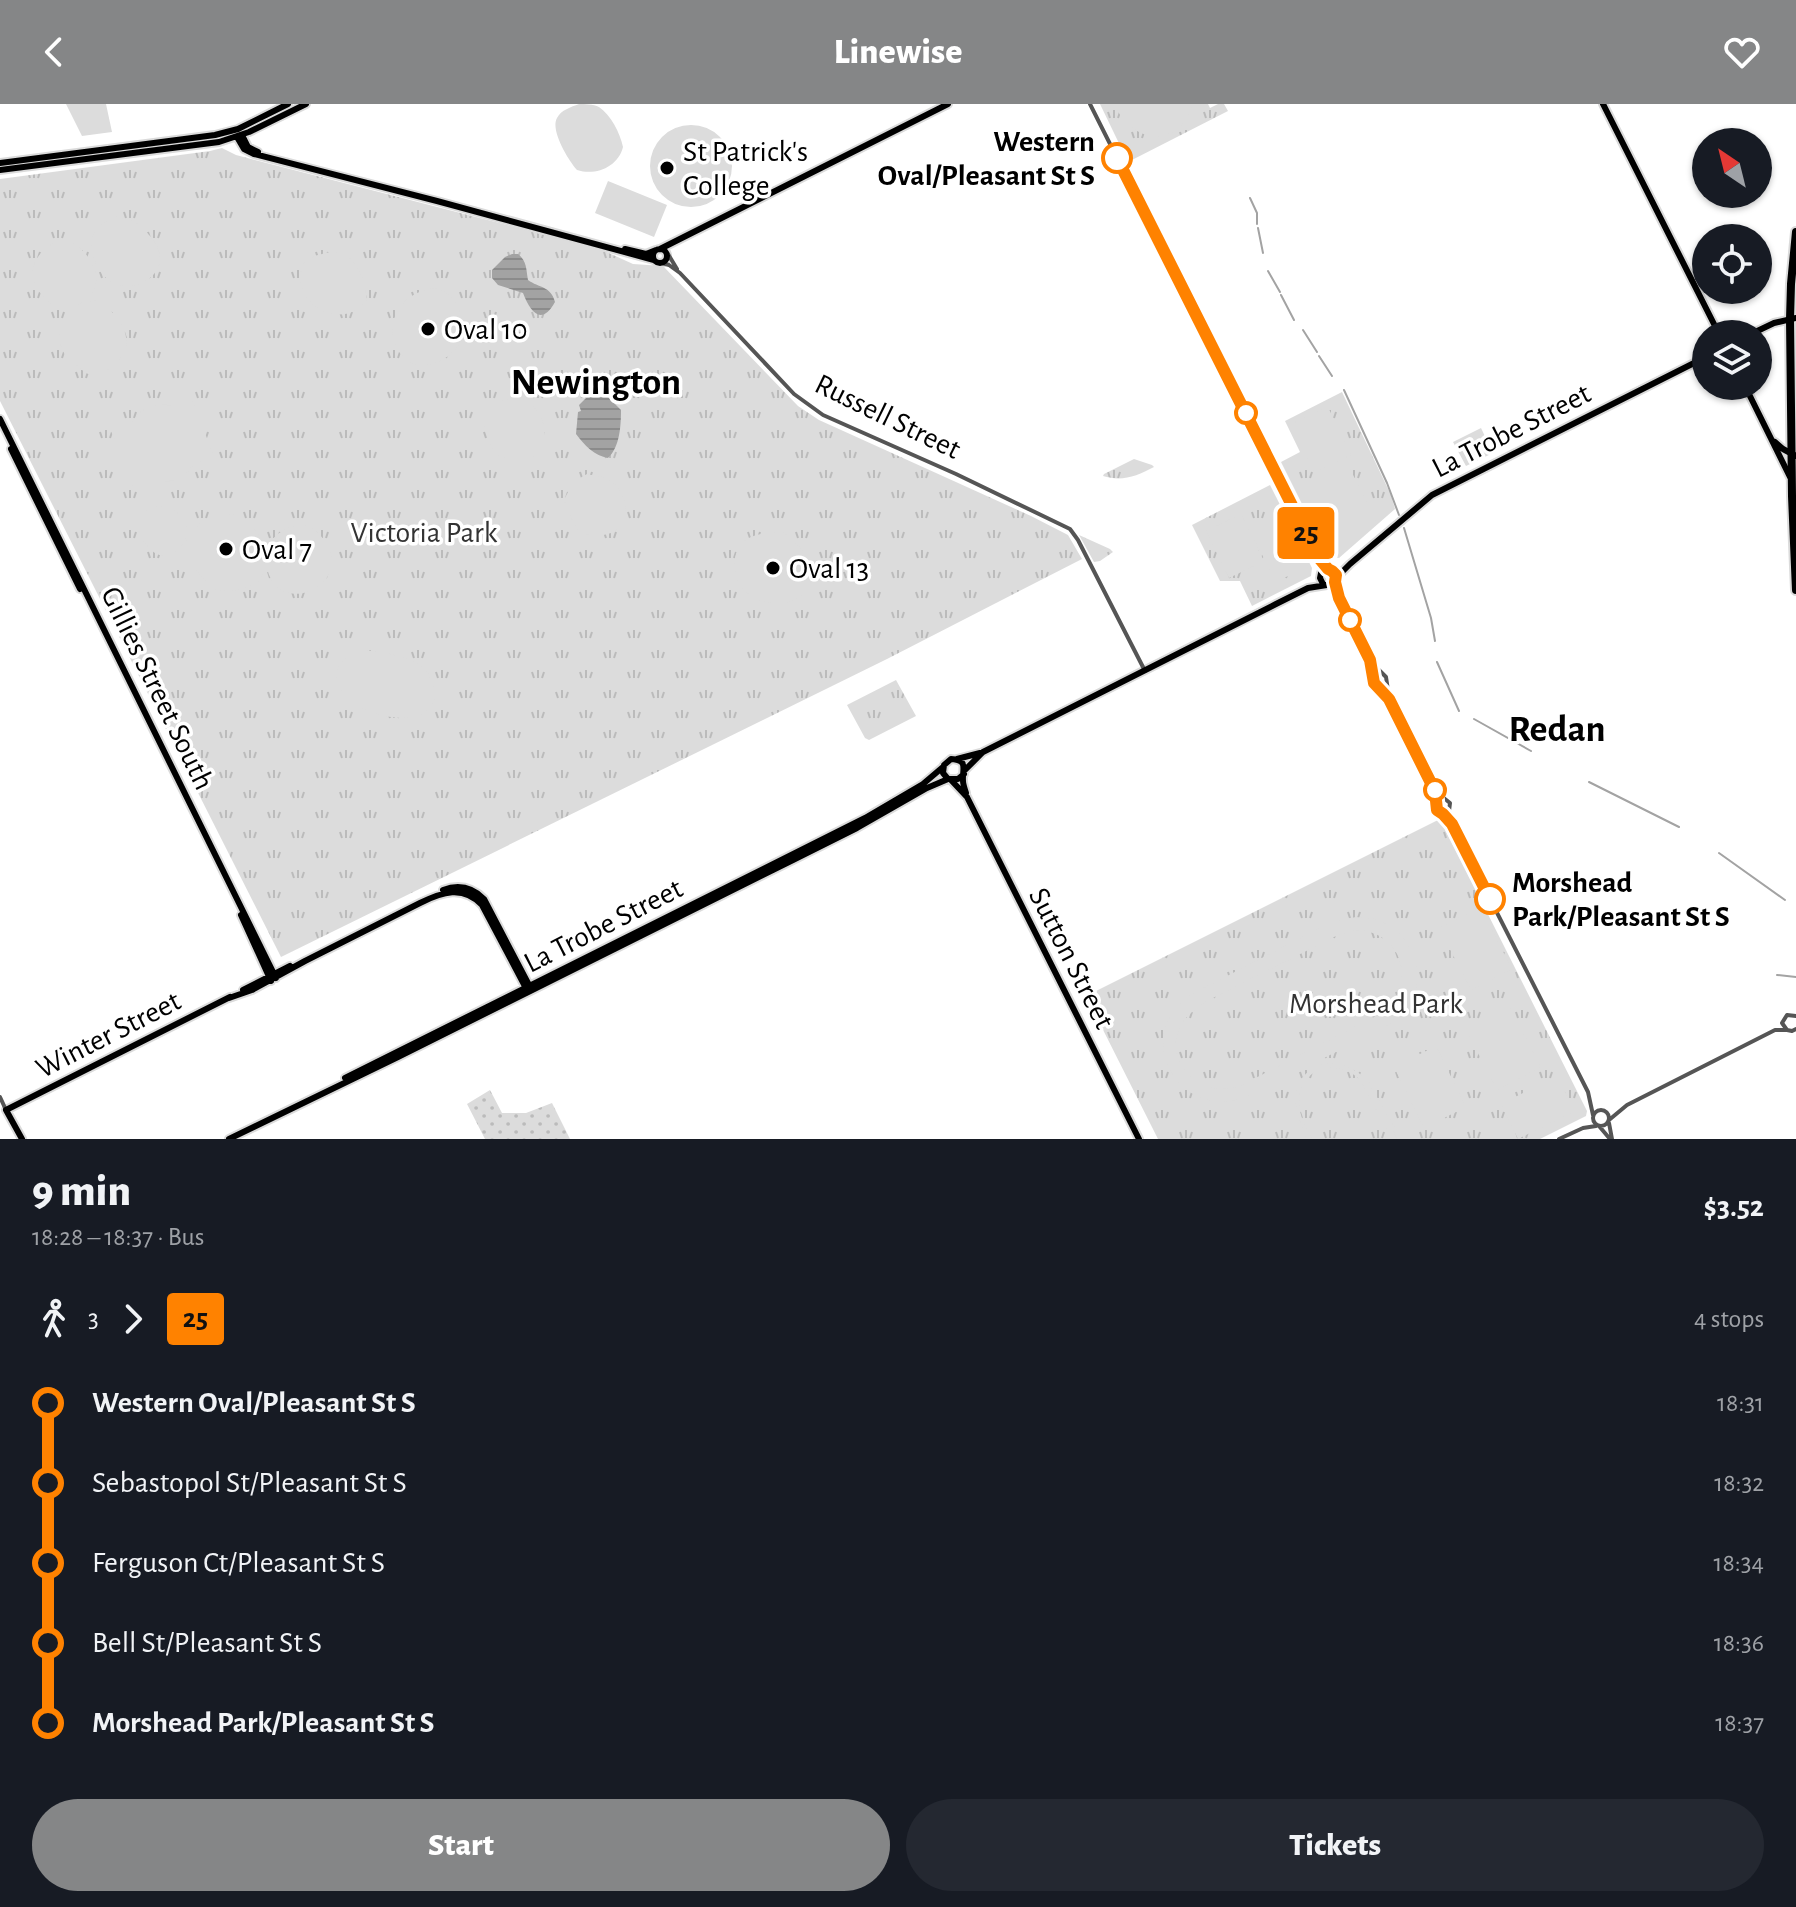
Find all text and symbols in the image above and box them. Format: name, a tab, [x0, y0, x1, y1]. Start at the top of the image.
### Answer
icon: back	[32, 30, 76, 74]
icon: heart	[1720, 30, 1764, 74]
text: Linewise	[834, 34, 962, 70]
place label: Western Oval/Pleasant St S	[878, 127, 1095, 191]
north arrow	[1692, 128, 1772, 208]
map controls	[1692, 128, 1772, 400]
place label: St Patrick's College	[683, 137, 808, 201]
marker: Western Oval/Pleasant St S	[1102, 143, 1132, 173]
marker: St Patrick's College	[658, 159, 676, 177]
button: locate	[1692, 224, 1772, 304]
place label: Oval 10	[444, 315, 528, 345]
marker: Oval 10	[419, 320, 437, 338]
button: layers	[1692, 320, 1772, 400]
district label: Newington	[511, 364, 681, 402]
street label: Russell Street	[810, 369, 965, 465]
street label: La Trobe Street	[1427, 378, 1596, 484]
unlabelled marker	[1235, 402, 1257, 424]
line badge: 25	[1270, 507, 1342, 559]
park label: Victoria Park	[351, 518, 498, 548]
text: 25	[1293, 519, 1319, 547]
place label: Oval 7	[242, 535, 312, 565]
marker: Oval 7	[217, 540, 235, 558]
place label: Oval 13	[789, 554, 869, 584]
marker: Oval 13	[764, 559, 782, 577]
street label: Gillies Street South	[95, 582, 219, 795]
unlabelled marker	[1339, 609, 1361, 631]
district label: Redan	[1508, 711, 1606, 749]
unlabelled marker	[1424, 779, 1446, 801]
place label: Morshead Park/Pleasant St S	[1512, 868, 1730, 932]
street label: La Trobe Street	[519, 873, 688, 979]
street label: Sutton Street	[1023, 883, 1120, 1034]
marker: Morshead Park/Pleasant St S	[1475, 884, 1505, 914]
street label: Winter Street	[31, 986, 186, 1084]
park label: Morshead Park	[1289, 989, 1463, 1019]
text: 9 min	[32, 1170, 131, 1214]
text: $3.52	[1704, 1192, 1764, 1222]
text: 18:28 – 18:37 · Bus	[32, 1224, 204, 1250]
icon: walk	[32, 1297, 76, 1341]
icon: forward	[111, 1297, 155, 1341]
text: 25	[183, 1305, 208, 1333]
text: 3	[88, 1306, 99, 1332]
text: 4 stops	[1694, 1306, 1764, 1332]
text: Western Oval/Pleasant St S	[92, 1388, 416, 1418]
text: 18:31	[1717, 1390, 1764, 1416]
text: Sebastopol St/Pleasant St S	[92, 1468, 407, 1498]
text: 18:32	[1714, 1470, 1764, 1496]
text: Ferguson Ct/Pleasant St S	[92, 1548, 385, 1578]
text: 18:34	[1714, 1550, 1764, 1576]
text: Bell St/Pleasant St S	[92, 1628, 322, 1658]
text: 18:36	[1714, 1630, 1764, 1656]
text: Morshead Park/Pleasant St S	[92, 1708, 435, 1738]
text: 18:37	[1715, 1710, 1764, 1736]
button: Start	[32, 1799, 890, 1891]
button: Tickets	[906, 1799, 1764, 1891]

